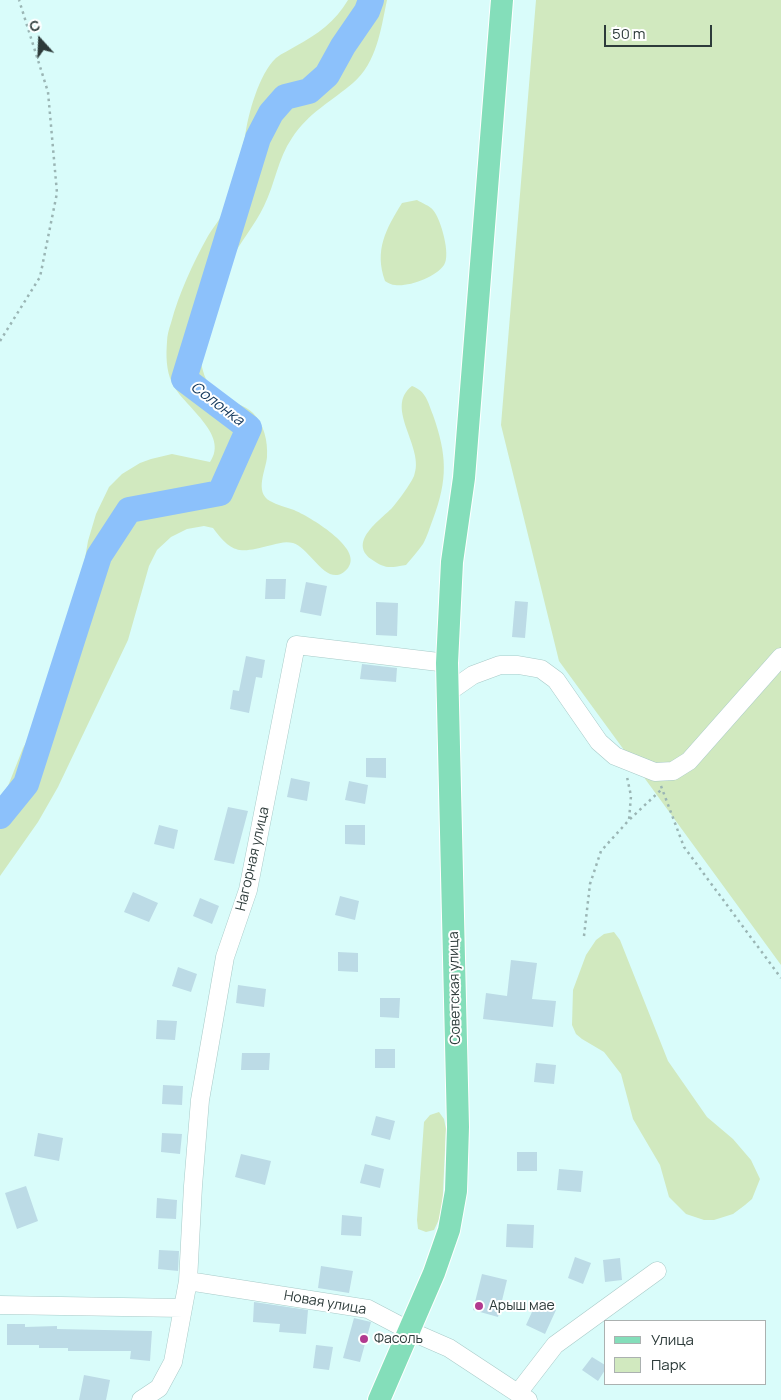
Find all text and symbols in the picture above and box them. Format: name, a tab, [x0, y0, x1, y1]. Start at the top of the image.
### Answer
north arrow	[15, 15, 65, 65]
text: С	[27, 15, 43, 36]
scale bar	[606, 15, 714, 47]
text: 50 m	[612, 23, 646, 44]
water label: Солонка	[187, 378, 247, 430]
street label: Нагорная улица	[233, 805, 273, 913]
street label: Советская улица	[446, 931, 464, 1045]
street label: Новая улица	[283, 1288, 367, 1318]
place label: Арыш мае	[489, 1298, 555, 1314]
marker: Арыш мае	[473, 1300, 485, 1312]
legend	[604, 1320, 766, 1385]
text: Улица	[651, 1329, 694, 1350]
place label: Фасоль	[374, 1331, 423, 1347]
marker: Фасоль	[358, 1333, 370, 1345]
text: Парк	[651, 1354, 686, 1375]

